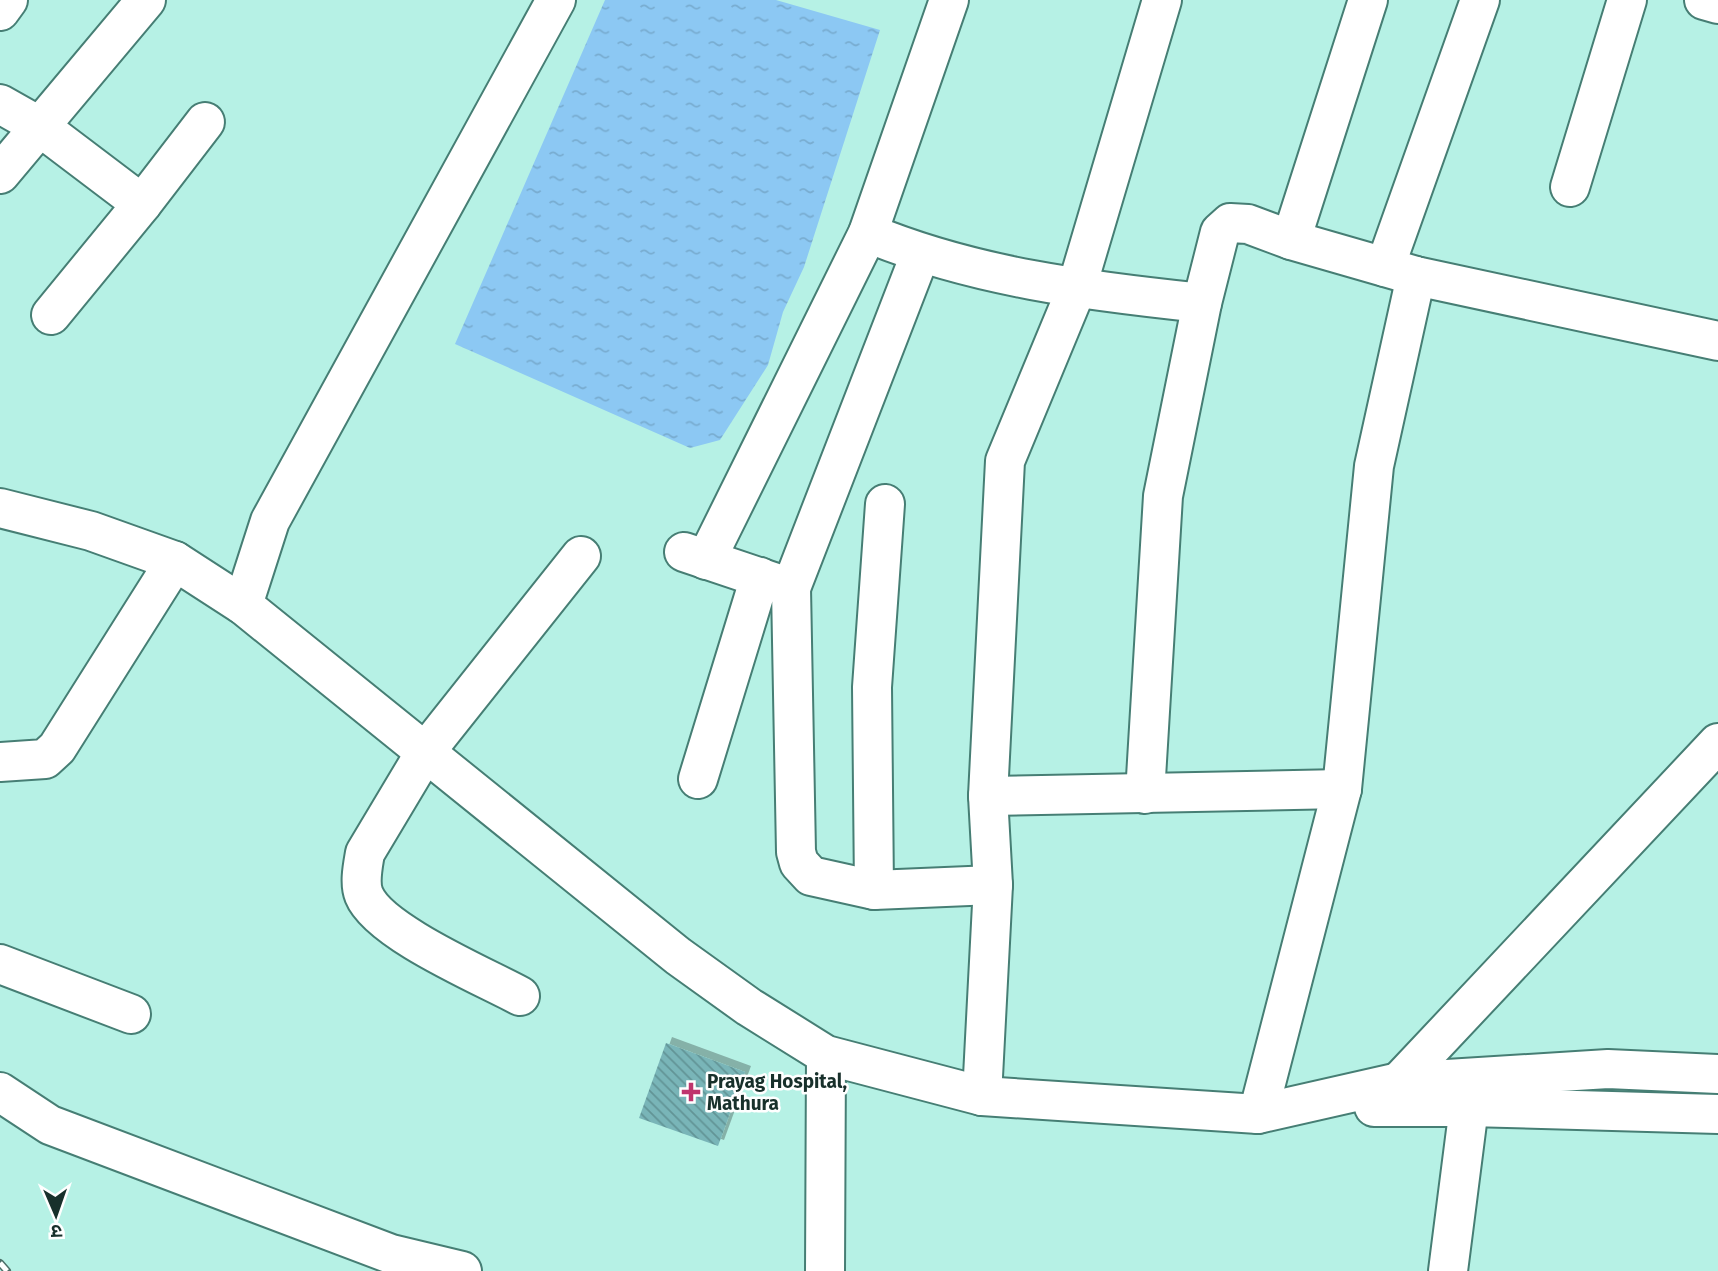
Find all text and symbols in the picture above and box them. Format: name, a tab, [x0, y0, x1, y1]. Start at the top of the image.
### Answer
place label: Prayag Hospital, Mathura	[707, 1070, 847, 1115]
marker: Prayag Hospital, Mathura	[681, 1082, 701, 1102]
north arrow	[21, 1180, 91, 1250]
text: उ	[50, 1220, 63, 1243]

